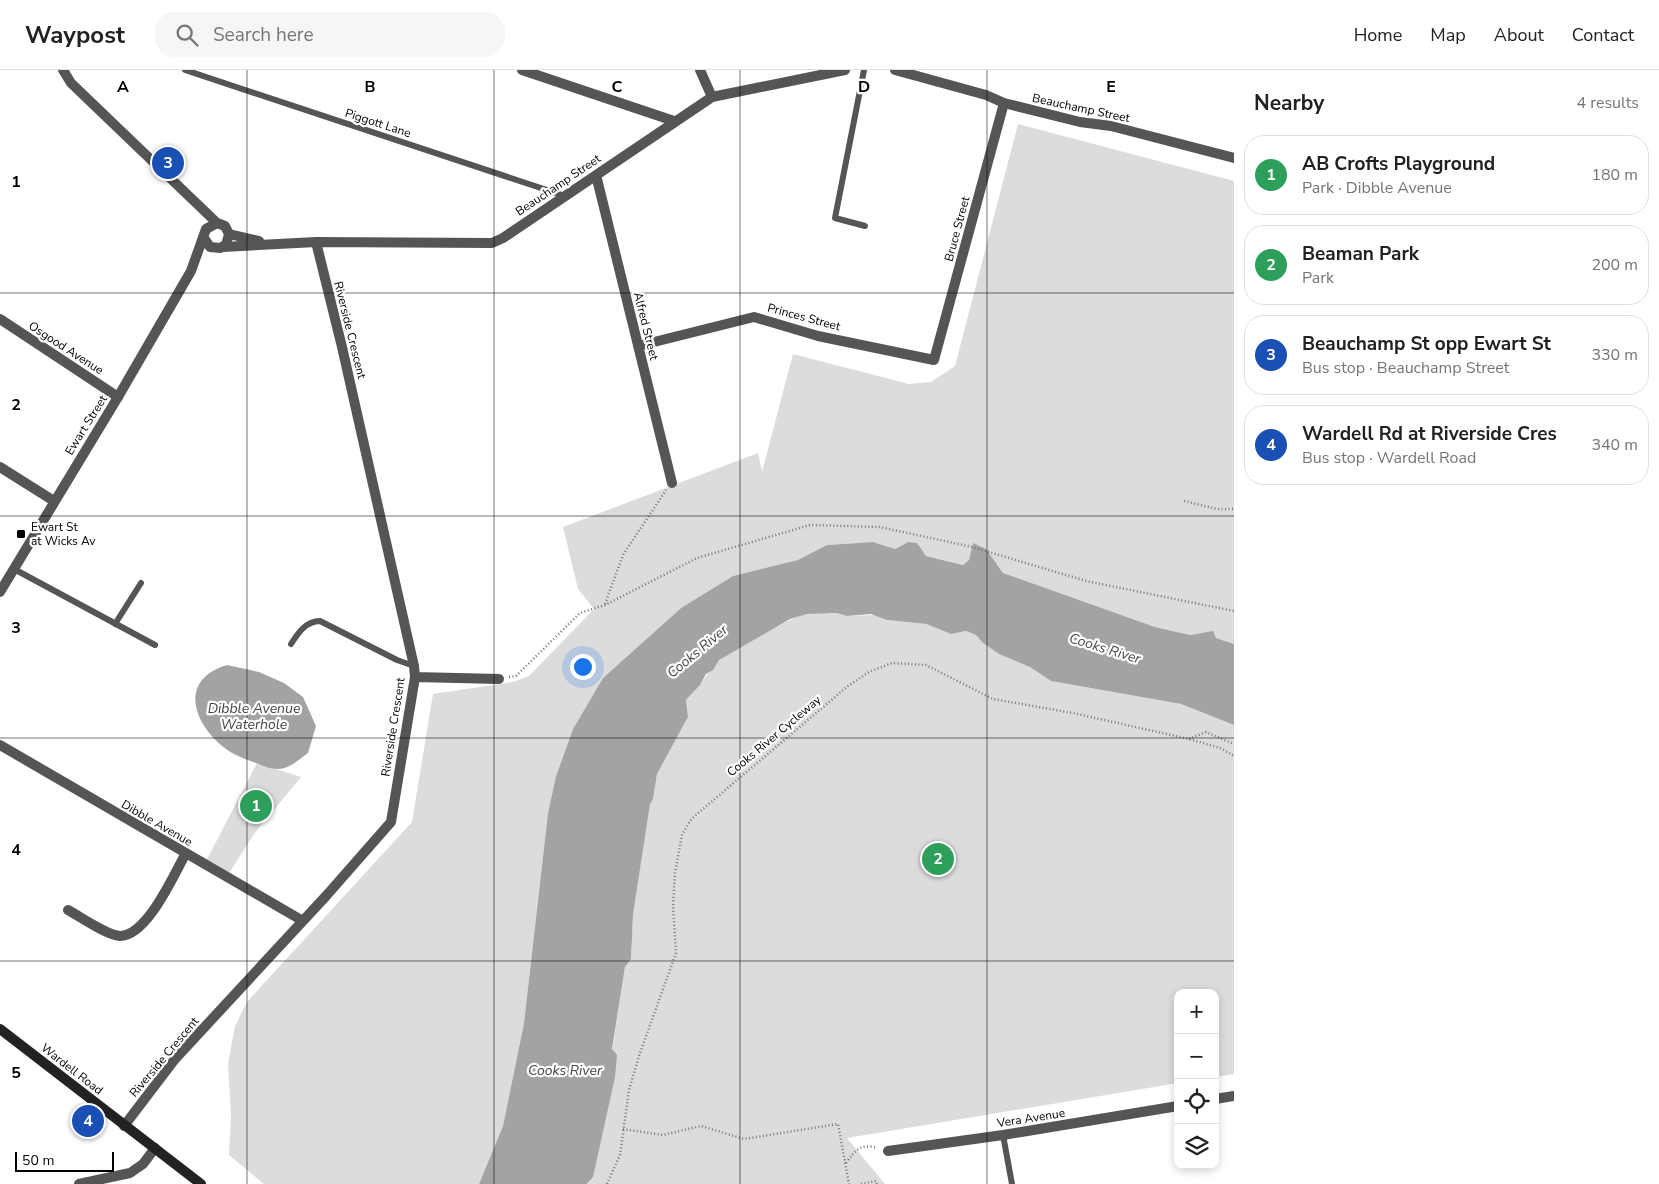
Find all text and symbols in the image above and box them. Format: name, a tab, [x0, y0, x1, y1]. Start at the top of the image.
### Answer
search box	[155, 12, 505, 57]
text: Waypost	[25, 19, 125, 51]
icon: search	[173, 21, 201, 49]
text: Search here	[213, 22, 314, 48]
text: Home	[1354, 23, 1402, 47]
text: Map	[1430, 23, 1466, 47]
text: About	[1494, 23, 1544, 47]
text: Contact	[1572, 23, 1634, 47]
text: A	[117, 76, 129, 98]
text: B	[364, 76, 376, 98]
text: C	[612, 76, 623, 98]
text: D	[858, 76, 870, 98]
text: E	[1106, 76, 1116, 98]
text: Nearby	[1254, 89, 1324, 117]
street label: Beauchamp Street	[1031, 90, 1132, 126]
text: 4 results	[1577, 92, 1639, 114]
street label: Piggott Lane	[343, 105, 413, 141]
pin: 3	[152, 144, 184, 182]
street label: Beauchamp Street	[512, 150, 604, 219]
text: AB Crofts Playground	[1302, 151, 1495, 177]
text: 1	[1266, 164, 1276, 186]
text: 180 m	[1591, 164, 1638, 186]
text: 1	[11, 171, 21, 193]
text: Park · Dibble Avenue	[1302, 177, 1452, 199]
street label: Bruce Street	[941, 194, 974, 263]
text: Beaman Park	[1302, 241, 1419, 267]
text: 2	[1266, 254, 1276, 276]
text: 200 m	[1591, 254, 1638, 276]
text: Park	[1302, 267, 1334, 289]
street label: Riverside Crescent	[330, 280, 370, 381]
street label: Alfred Street	[630, 290, 662, 362]
street label: Princes Street	[766, 300, 843, 335]
street label: Osgood Avenue	[25, 318, 107, 378]
text: Beauchamp St opp Ewart St	[1302, 331, 1551, 357]
text: 3	[1266, 344, 1276, 366]
text: 330 m	[1591, 344, 1638, 366]
text: Bus stop · Beauchamp Street	[1302, 357, 1509, 379]
street label: Ewart Street	[61, 391, 111, 458]
text: 2	[11, 394, 21, 416]
text: Wardell Rd at Riverside Cres	[1302, 421, 1557, 447]
text: 4	[1266, 434, 1276, 456]
text: 340 m	[1591, 434, 1638, 456]
text: Bus stop · Wardell Road	[1302, 447, 1476, 469]
place label: Ewart St at Wicks Av	[31, 519, 96, 549]
marker: Ewart St at Wicks Av	[15, 528, 27, 540]
text: 3	[11, 617, 21, 639]
water label: Cooks River	[663, 620, 732, 682]
water label: Cooks River	[1067, 629, 1144, 669]
your location	[570, 654, 596, 680]
street label: Riverside Crescent	[377, 676, 409, 778]
street label: Cooks River Cycleway	[724, 691, 825, 780]
water label: Dibble Avenue Waterhole	[208, 699, 301, 734]
pin: 1	[240, 787, 272, 825]
street label: Dibble Avenue	[119, 796, 195, 850]
text: 4	[11, 839, 21, 861]
pin: 2	[922, 840, 954, 878]
map controls	[1174, 989, 1219, 1169]
button: +	[1174, 989, 1219, 1034]
street label: Riverside Crescent	[126, 1013, 203, 1100]
button: −	[1174, 1034, 1219, 1079]
street label: Wardell Road	[38, 1040, 106, 1098]
water label: Cooks River	[528, 1061, 603, 1080]
text: 5	[11, 1062, 21, 1084]
button: locate	[1174, 1079, 1219, 1124]
pin: 4	[72, 1102, 104, 1140]
street label: Vera Avenue	[995, 1105, 1066, 1131]
button: layers	[1174, 1124, 1219, 1169]
scale bar	[15, 1149, 114, 1172]
text: 50 m	[22, 1151, 54, 1170]

